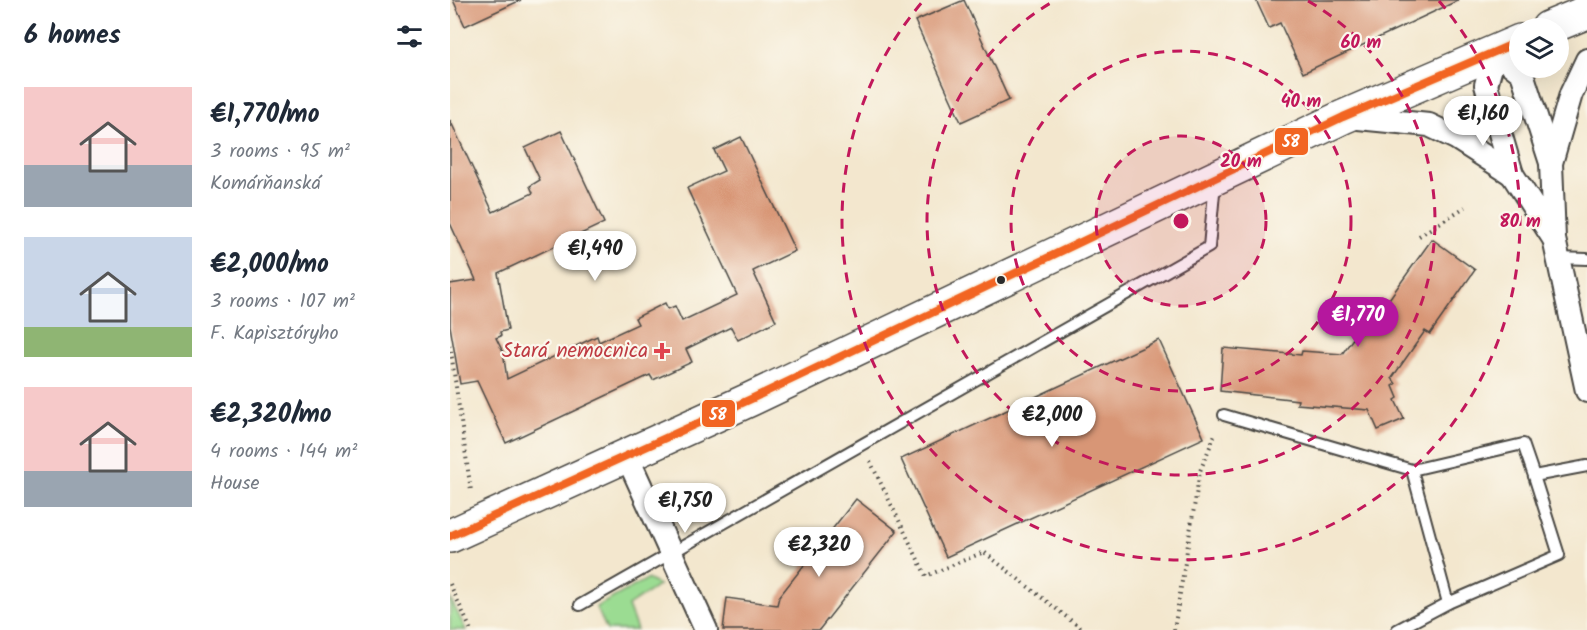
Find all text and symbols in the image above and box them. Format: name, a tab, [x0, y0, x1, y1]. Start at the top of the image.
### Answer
text: 6 homes	[24, 15, 121, 57]
map controls	[1509, 18, 1569, 78]
button: layers	[1509, 18, 1569, 78]
icon: filters	[393, 20, 426, 53]
text: 60 m	[1341, 29, 1382, 58]
text: 40 m	[1281, 88, 1322, 117]
text: €1,770/mo	[210, 94, 320, 136]
pin: €1,160	[1434, 96, 1532, 147]
text: €1,160	[1457, 99, 1509, 131]
icon: home	[72, 111, 144, 183]
line badge: 58	[1274, 127, 1309, 156]
text: 58	[1281, 130, 1300, 155]
text: 3 rooms · 95 m²	[210, 136, 350, 168]
text: 20 m	[1220, 148, 1262, 177]
text: Komárňanská	[210, 168, 321, 200]
text: 80 m	[1499, 208, 1541, 237]
centre of rings	[1171, 211, 1191, 231]
pin: €1,490	[546, 231, 644, 282]
text: €1,490	[567, 234, 623, 266]
text: €2,000/mo	[210, 244, 329, 286]
icon: home	[72, 261, 144, 333]
unlabelled marker	[995, 274, 1007, 286]
text: 3 rooms · 107 m²	[210, 286, 355, 318]
pin: €1,770	[1309, 297, 1407, 348]
text: €1,770	[1331, 300, 1385, 332]
text: F. Kapisztóryho	[210, 318, 339, 350]
place label: Stará nemocnica	[502, 335, 648, 368]
marker: Stará nemocnica	[653, 342, 671, 360]
text: €2,320/mo	[210, 394, 332, 436]
pin: €2,000	[1003, 397, 1101, 448]
line badge: 58	[701, 399, 736, 428]
text: €2,000	[1022, 400, 1082, 432]
text: 58	[708, 403, 727, 428]
icon: home	[72, 411, 144, 483]
text: 4 rooms · 144 m²	[210, 436, 357, 468]
text: House	[210, 468, 260, 500]
pin: €1,750	[636, 483, 734, 534]
text: €1,750	[658, 486, 712, 518]
pin: €2,320	[770, 527, 868, 578]
text: €2,320	[788, 530, 850, 562]

